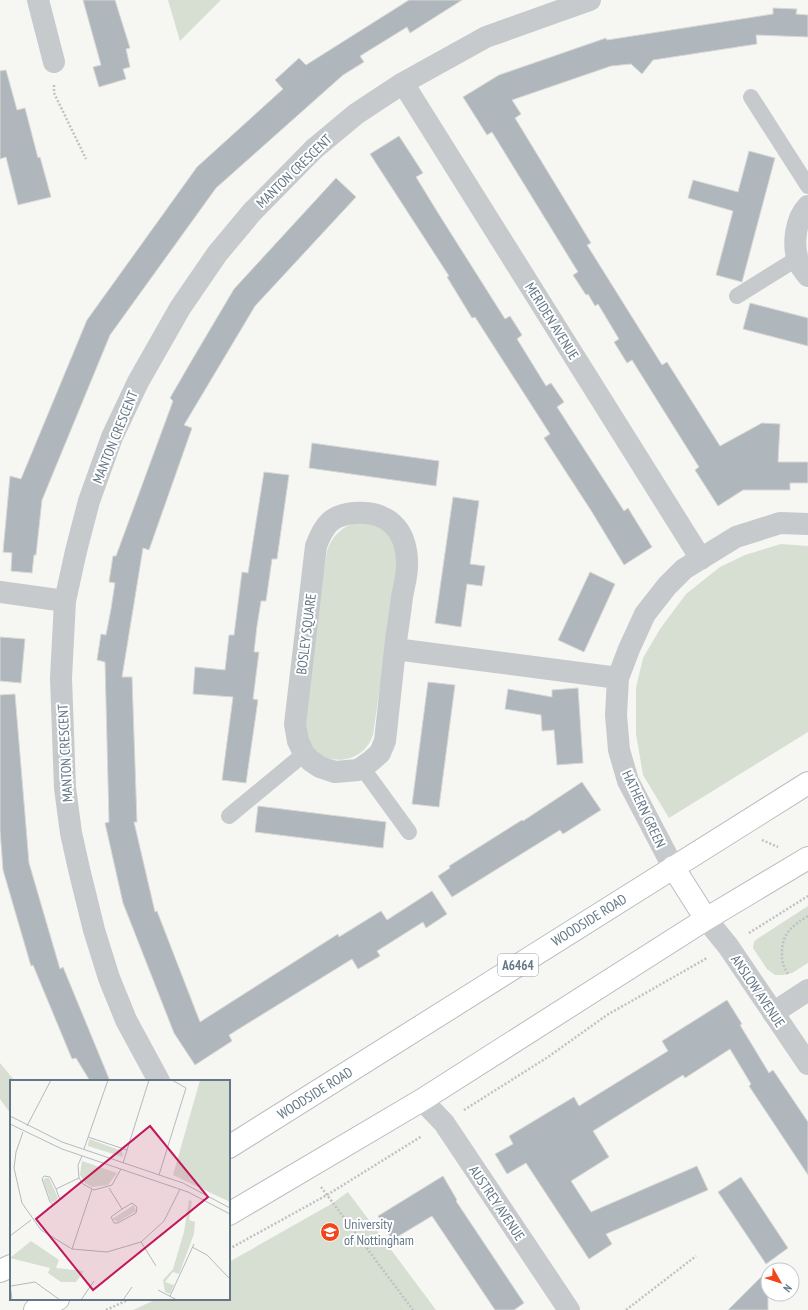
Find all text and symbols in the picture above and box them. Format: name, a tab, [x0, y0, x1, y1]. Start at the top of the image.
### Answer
street label: MANTON CRESCENT	[252, 130, 336, 212]
street label: MERIDEN AVENUE	[521, 279, 583, 363]
street label: MANTON CRESCENT	[88, 387, 142, 486]
street label: BOSLEY SQUARE	[292, 592, 320, 676]
street label: MANTON CRESCENT	[53, 703, 77, 803]
street label: HATHERN GREEN	[618, 767, 670, 851]
street label: WOODSIDE ROAD	[548, 890, 630, 950]
street label: ANSLOW AVENUE	[727, 951, 789, 1031]
road number: A6464	[498, 954, 538, 976]
street label: WOODSIDE ROAD	[274, 1063, 356, 1123]
inset map	[10, 1080, 230, 1300]
street label: AUSTREY AVENUE	[465, 1162, 529, 1244]
place label: University of Nottingham	[344, 1215, 414, 1249]
school or university icon: University of Nottingham	[319, 1221, 341, 1243]
north arrow	[760, 1262, 800, 1302]
text: N	[780, 1282, 795, 1295]

